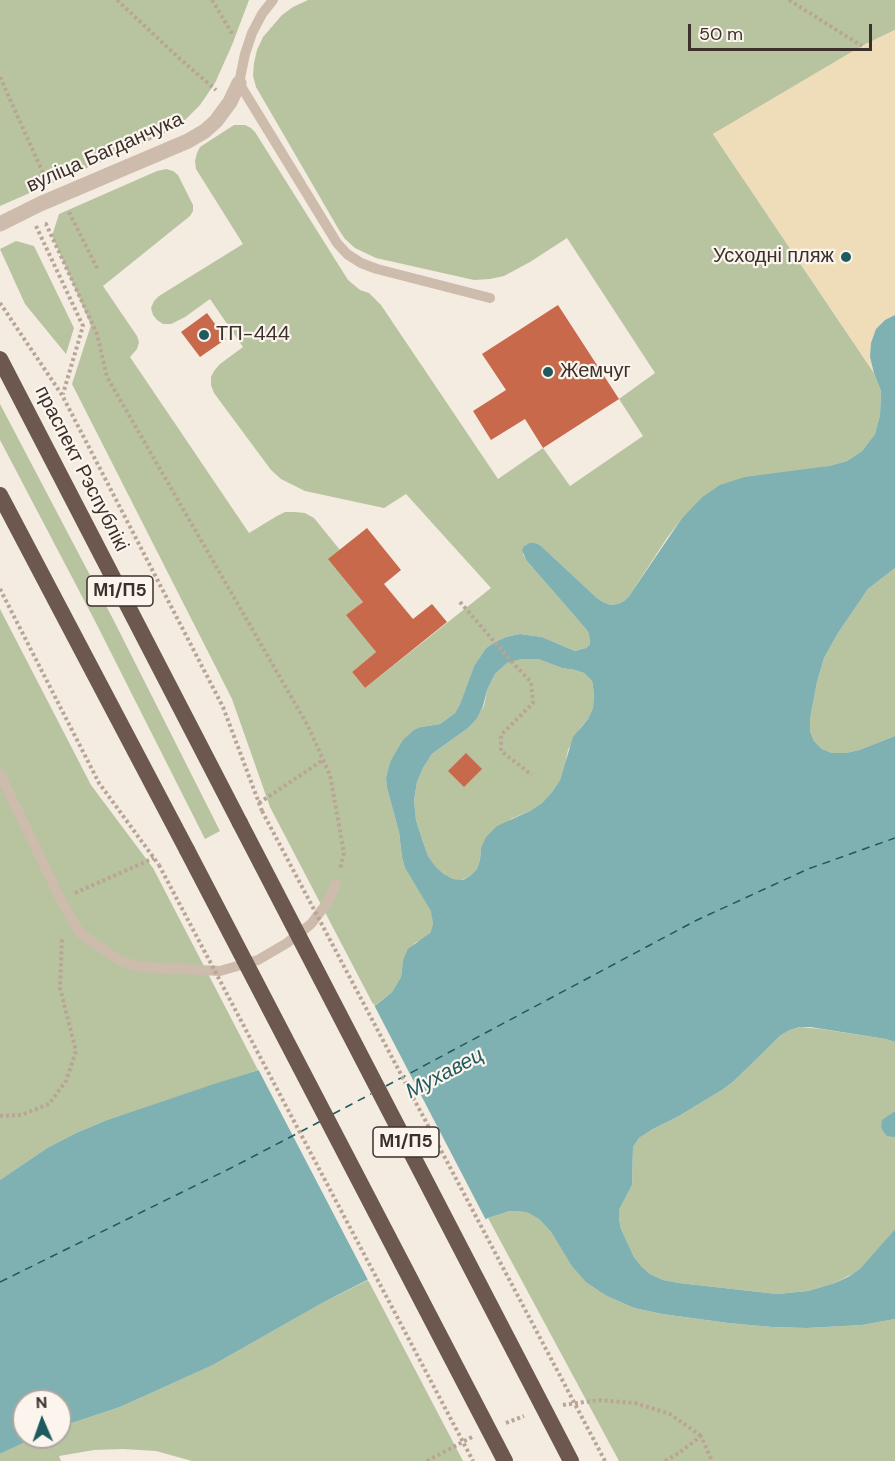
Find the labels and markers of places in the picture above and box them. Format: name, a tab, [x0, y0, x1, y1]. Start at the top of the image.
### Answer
place label: Усходні пляж	[713, 245, 834, 269]
marker: Усходні пляж	[839, 250, 853, 264]
place label: ТП-444	[216, 323, 290, 347]
marker: ТП-444	[197, 328, 211, 342]
place label: Жемчуг	[560, 360, 631, 384]
marker: Жемчуг	[541, 365, 555, 379]

